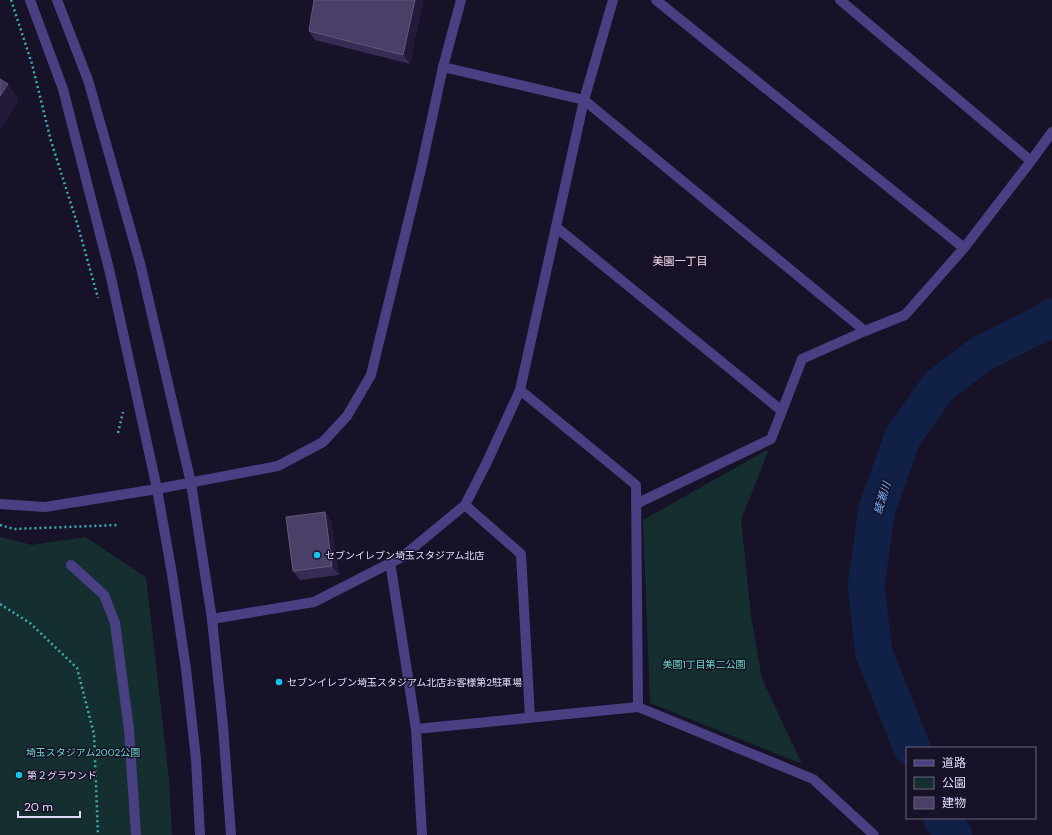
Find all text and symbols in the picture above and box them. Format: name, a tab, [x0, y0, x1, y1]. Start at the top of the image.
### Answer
district label: 美園一丁目	[653, 254, 708, 268]
water label: 綾瀬川	[870, 479, 894, 516]
place label: セブンイレブン埼玉スタジアム北店	[325, 549, 484, 562]
marker: セブンイレブン埼玉スタジアム北店	[312, 550, 322, 560]
park label: 美園1丁目第二公園	[662, 658, 746, 671]
place label: セブンイレブン埼玉スタジアム北店お客様第2駐車場	[287, 676, 522, 689]
marker: セブンイレブン埼玉スタジアム北店お客様第2駐車場	[274, 677, 284, 687]
park label: 埼玉スタジアム2002公園	[26, 746, 140, 759]
legend	[906, 747, 1036, 819]
text: 道路	[942, 755, 966, 771]
place label: 第２グラウンド	[27, 769, 97, 782]
marker: 第２グラウンド	[14, 770, 24, 780]
text: 公園	[942, 775, 966, 791]
scale bar	[18, 793, 80, 819]
text: 建物	[942, 795, 966, 811]
text: 20 m	[24, 799, 53, 815]

